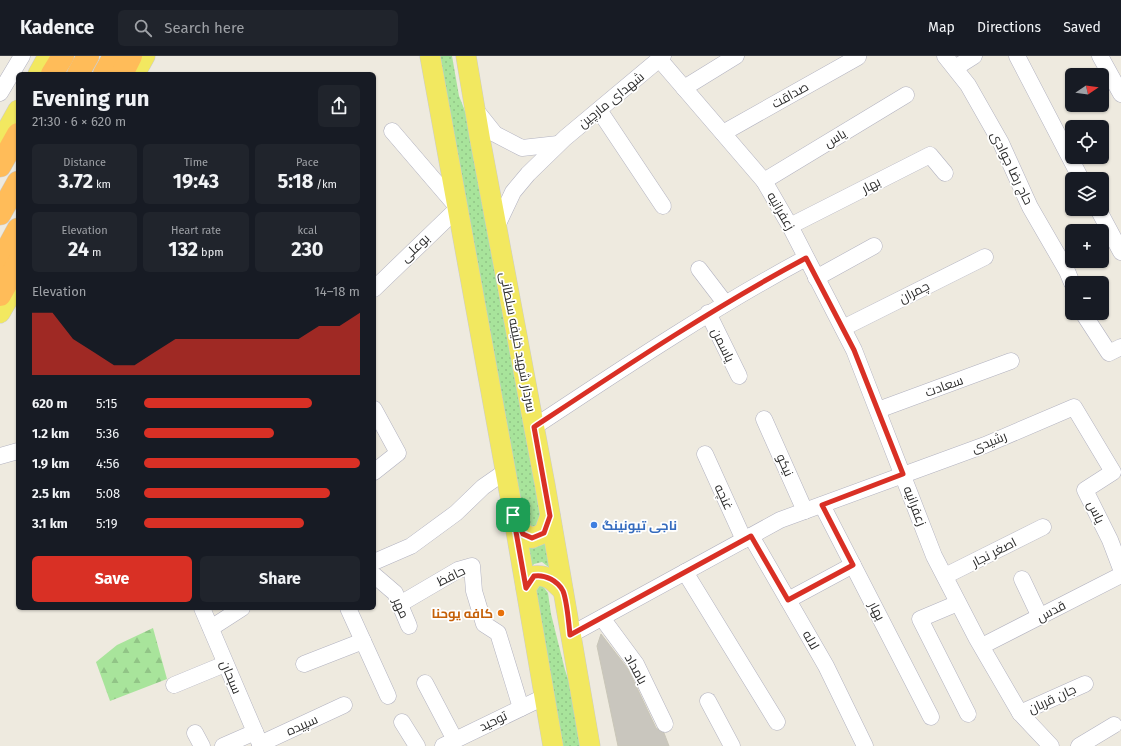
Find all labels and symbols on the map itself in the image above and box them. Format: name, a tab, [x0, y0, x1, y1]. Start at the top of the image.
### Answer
north arrow	[1065, 68, 1109, 112]
street label: شهدای مارچین	[575, 69, 648, 133]
street label: صداقت	[769, 79, 811, 111]
street label: یاس	[821, 125, 849, 150]
street label: حاج رضا جوادی	[987, 129, 1036, 207]
street label: بهار	[858, 174, 883, 197]
street label: زعفرانیه	[764, 189, 798, 233]
street label: بوعلی	[397, 231, 433, 265]
street label: سردار شهید خلیفه سلطانی	[497, 271, 539, 413]
street label: چمران	[896, 278, 933, 308]
street label: یاسمن	[708, 326, 738, 365]
street label: سعادت	[923, 372, 965, 400]
street label: رشیدی	[969, 428, 1009, 456]
street label: نیکو	[773, 451, 797, 479]
street label: غنچه	[710, 482, 736, 513]
street label: زعفرانیه	[901, 484, 929, 528]
pin	[496, 498, 530, 532]
street label: یاس	[1084, 498, 1108, 526]
place label: ناجی‌ تیونینگ	[602, 518, 677, 534]
marker: ناجی‌ تیونینگ	[589, 520, 599, 530]
street label: اصغر نجار	[968, 534, 1019, 570]
street label: حافظ	[435, 563, 467, 589]
street label: مهر	[390, 595, 412, 621]
street label: قدس	[1034, 597, 1068, 625]
street label: بهار	[865, 598, 888, 623]
place label: کافه یوحنا	[432, 606, 493, 622]
marker: کافه یوحنا	[496, 608, 506, 618]
street label: لاله	[800, 628, 822, 652]
street label: بامداد	[622, 651, 650, 687]
street label: سبحان	[217, 658, 245, 696]
street label: جان قربان	[1026, 681, 1078, 717]
street label: توحید	[477, 708, 510, 734]
street label: سپیده	[284, 711, 321, 739]

